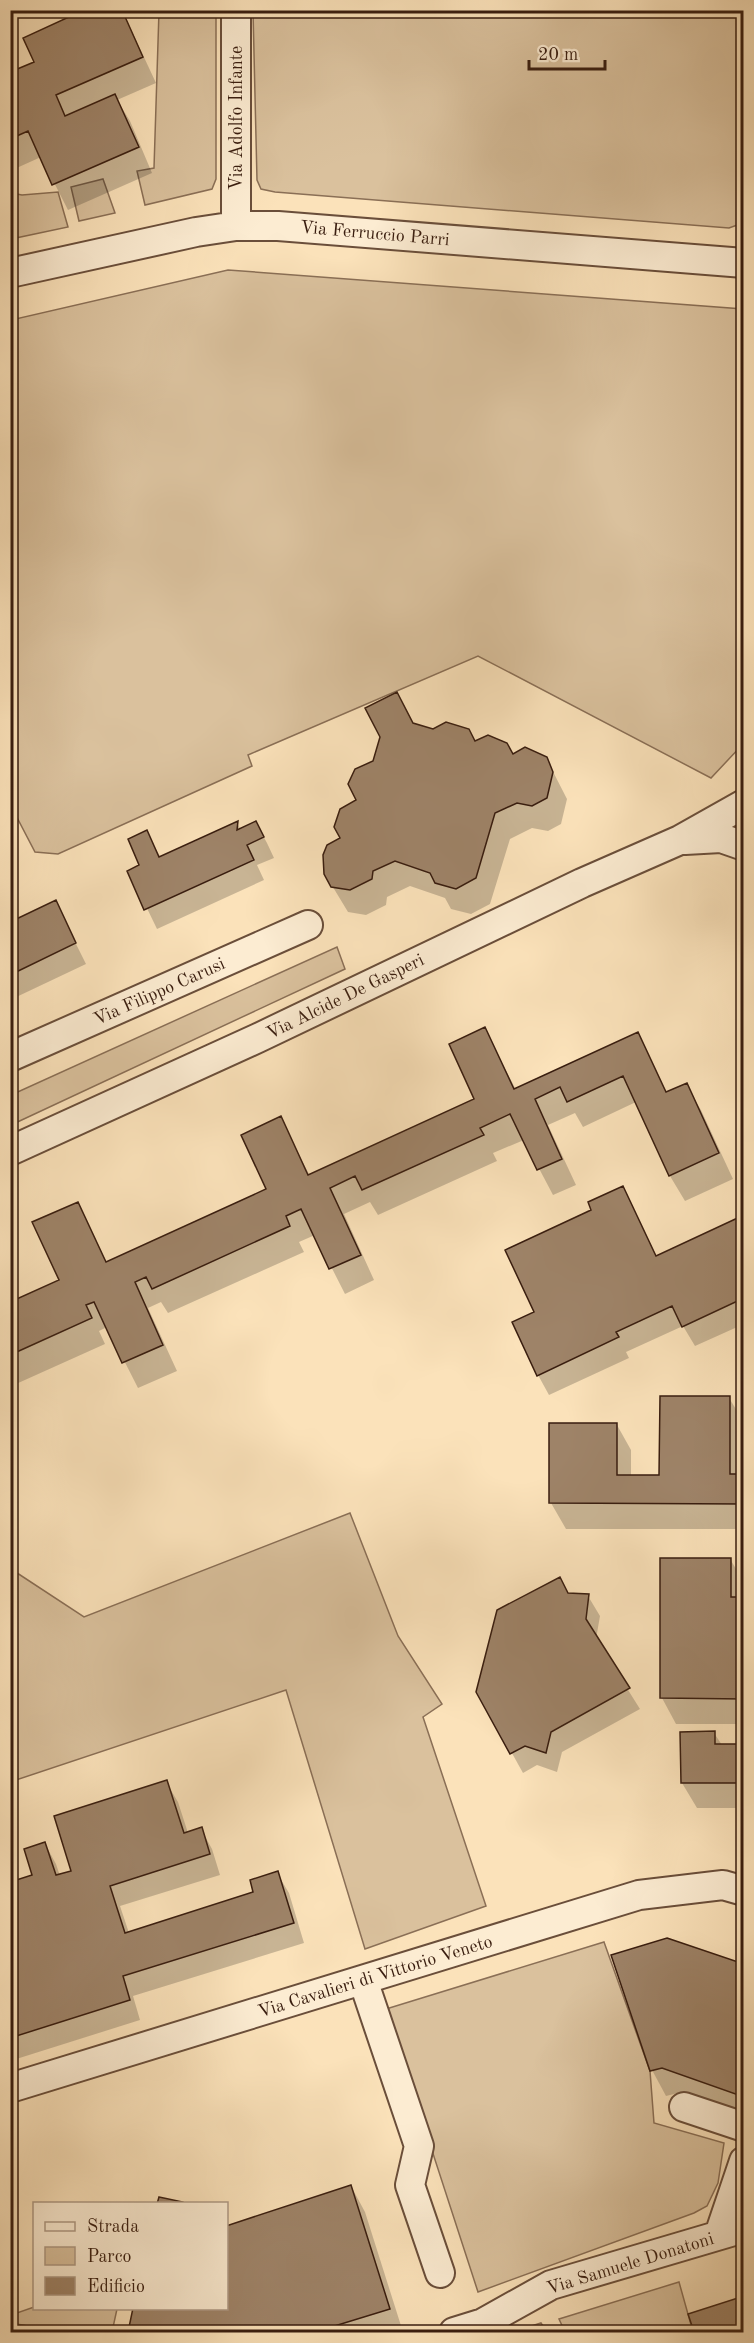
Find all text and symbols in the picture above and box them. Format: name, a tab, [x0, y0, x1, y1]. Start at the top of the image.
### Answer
scale bar	[529, 33, 606, 71]
street label: Via Adolfo Infante	[228, 46, 246, 190]
text: 20 m	[538, 46, 578, 64]
street label: Via Ferruccio Parri	[299, 218, 451, 250]
street label: Via Alcide De Gasperi	[264, 951, 427, 1043]
street label: Via Filippo Carusi	[91, 955, 228, 1029]
street label: Via Cavalieri di Vittorio Veneto	[256, 1933, 495, 2021]
legend	[33, 2202, 228, 2310]
text: Strada	[87, 2218, 139, 2236]
street label: Via Samuele Donatoni	[545, 2230, 716, 2298]
text: Parco	[87, 2248, 132, 2266]
text: Edificio	[87, 2278, 145, 2296]

